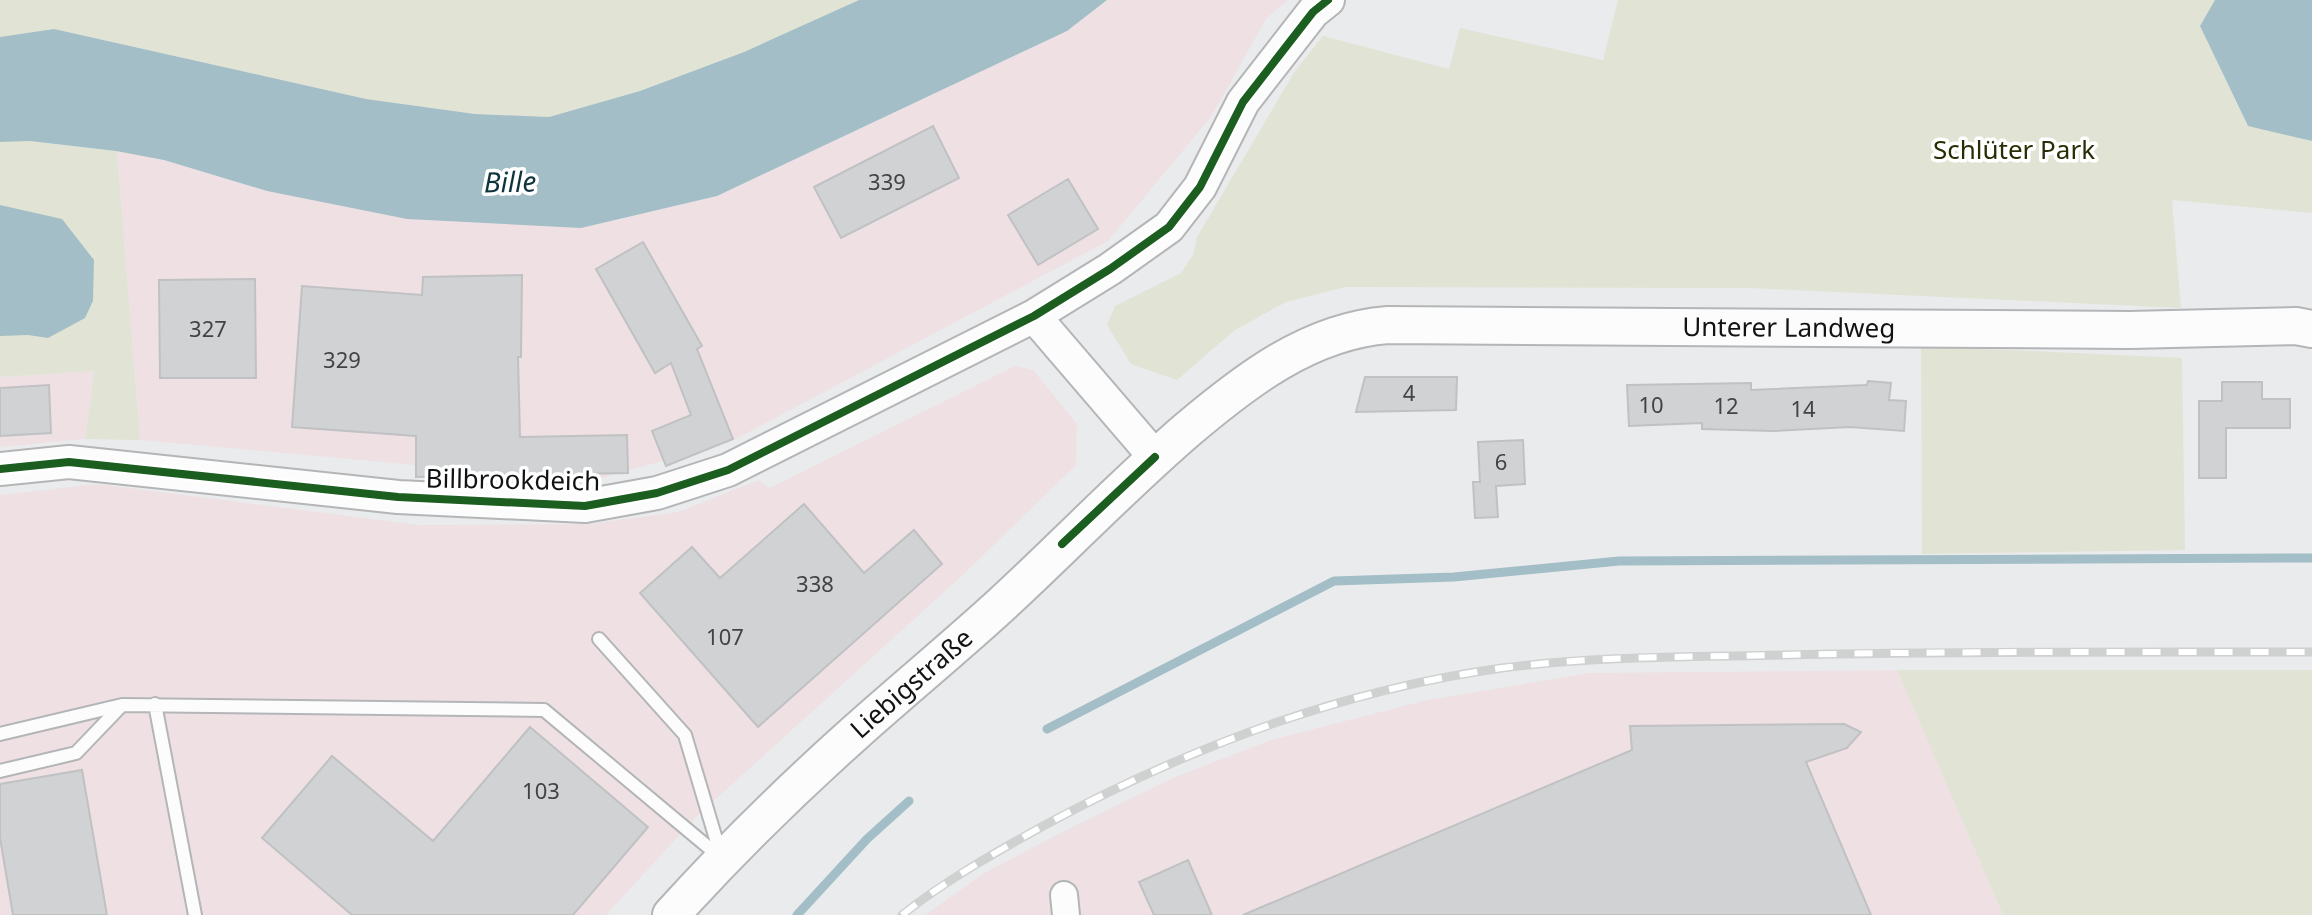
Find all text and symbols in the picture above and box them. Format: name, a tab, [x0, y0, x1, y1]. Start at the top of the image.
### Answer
park label: Schlüter Park	[1933, 131, 2095, 167]
water label: Bille	[483, 162, 537, 200]
house number: 339	[868, 166, 906, 196]
street label: Unterer Landweg	[1682, 308, 1895, 345]
house number: 327	[189, 313, 227, 343]
house number: 329	[323, 344, 361, 374]
house number: 4	[1403, 377, 1416, 407]
house number: 10	[1638, 389, 1664, 419]
house number: 12	[1713, 390, 1739, 420]
house number: 14	[1790, 393, 1816, 423]
house number: 6	[1495, 446, 1507, 476]
street label: Billbrookdeich	[425, 459, 601, 499]
house number: 338	[796, 568, 834, 598]
street label: Liebigstraße	[842, 620, 980, 746]
house number: 107	[706, 621, 744, 651]
house number: 103	[522, 775, 560, 805]

